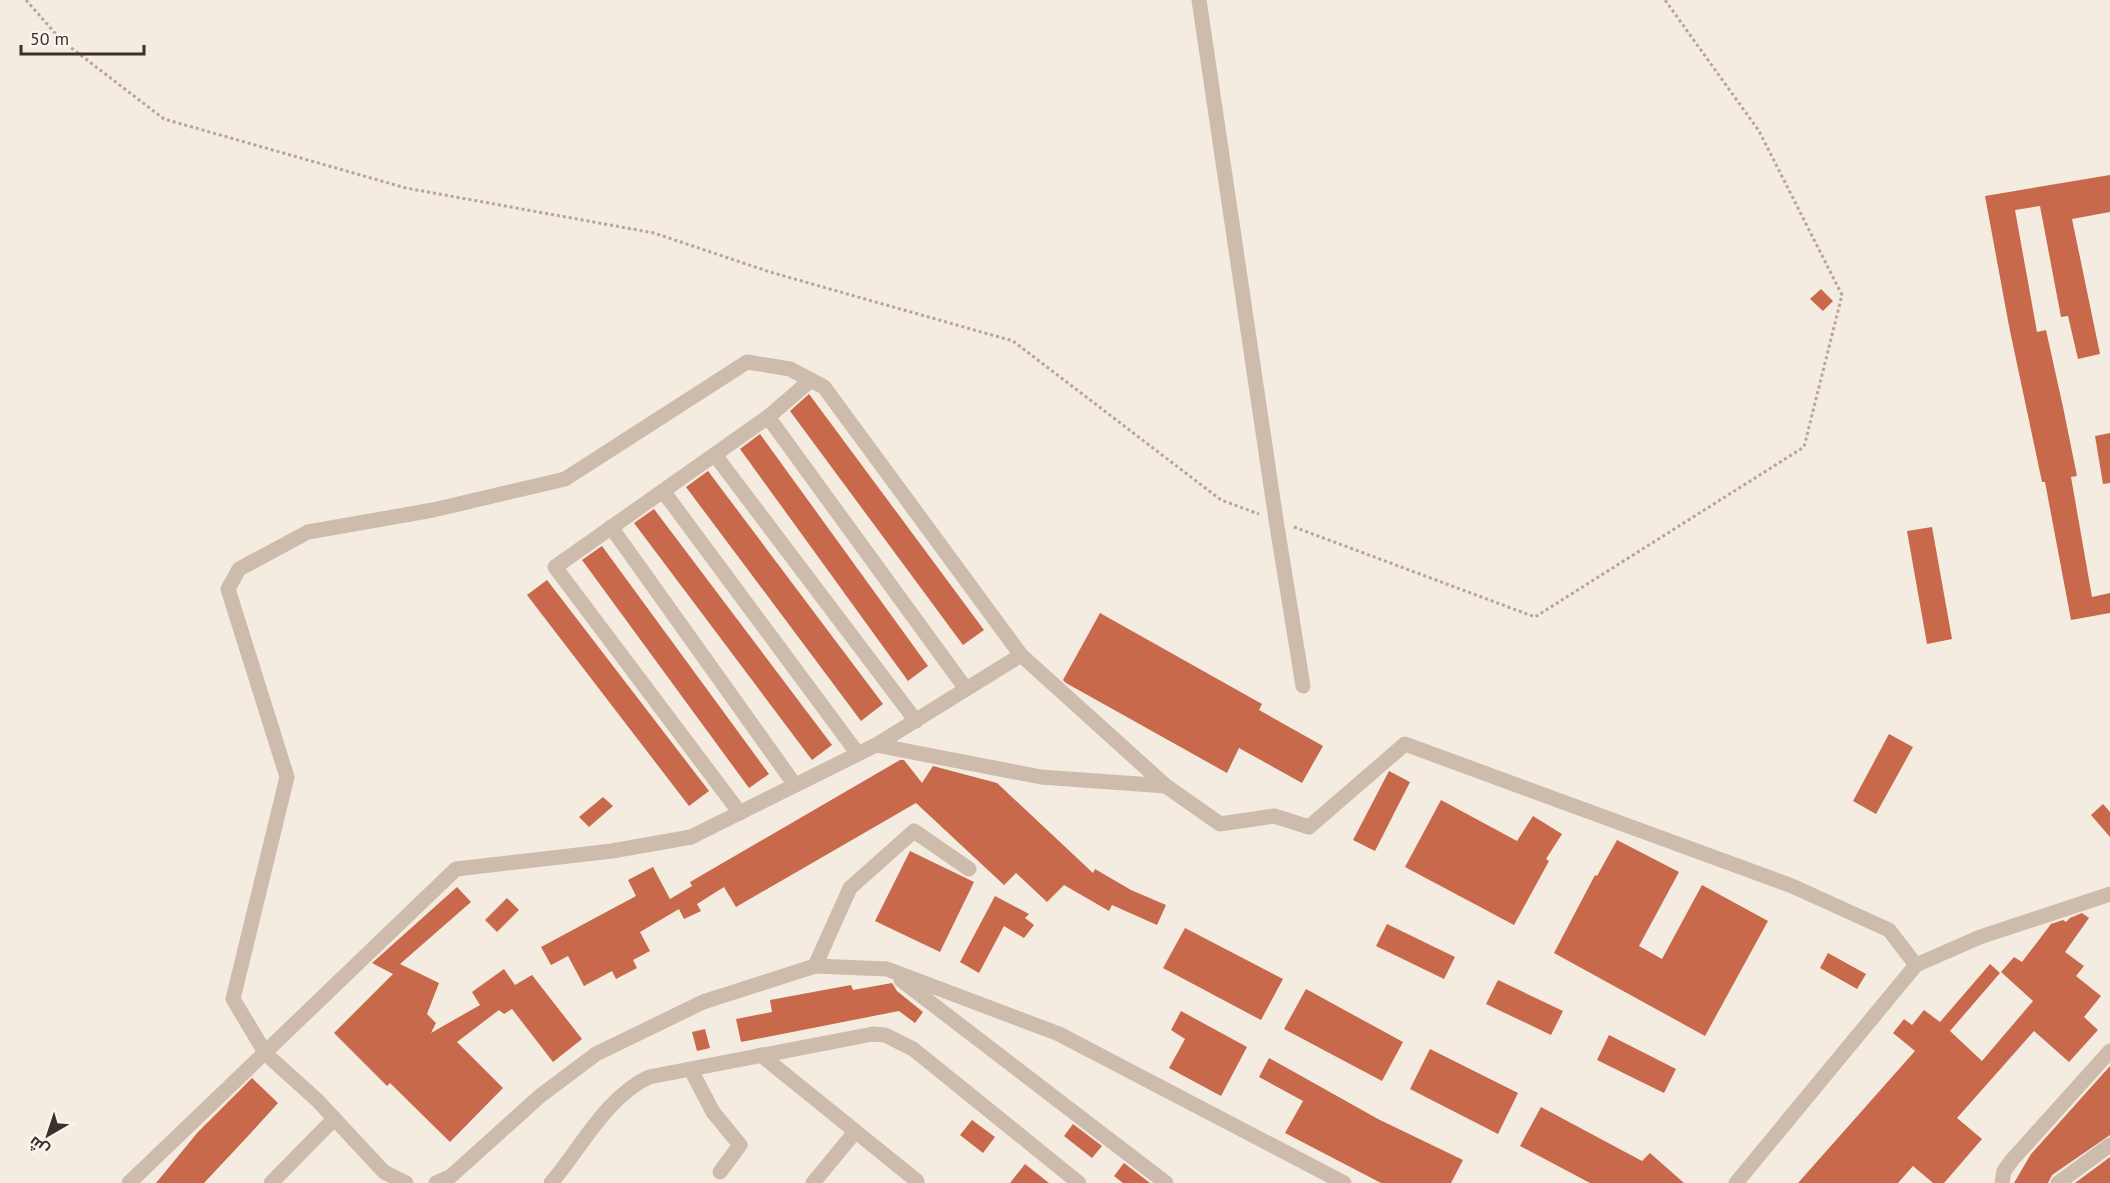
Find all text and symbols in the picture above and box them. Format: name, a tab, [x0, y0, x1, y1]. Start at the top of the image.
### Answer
scale bar	[21, 18, 144, 56]
text: 50 m	[30, 27, 69, 50]
north arrow	[18, 1105, 78, 1165]
text: ش	[24, 1132, 53, 1161]

